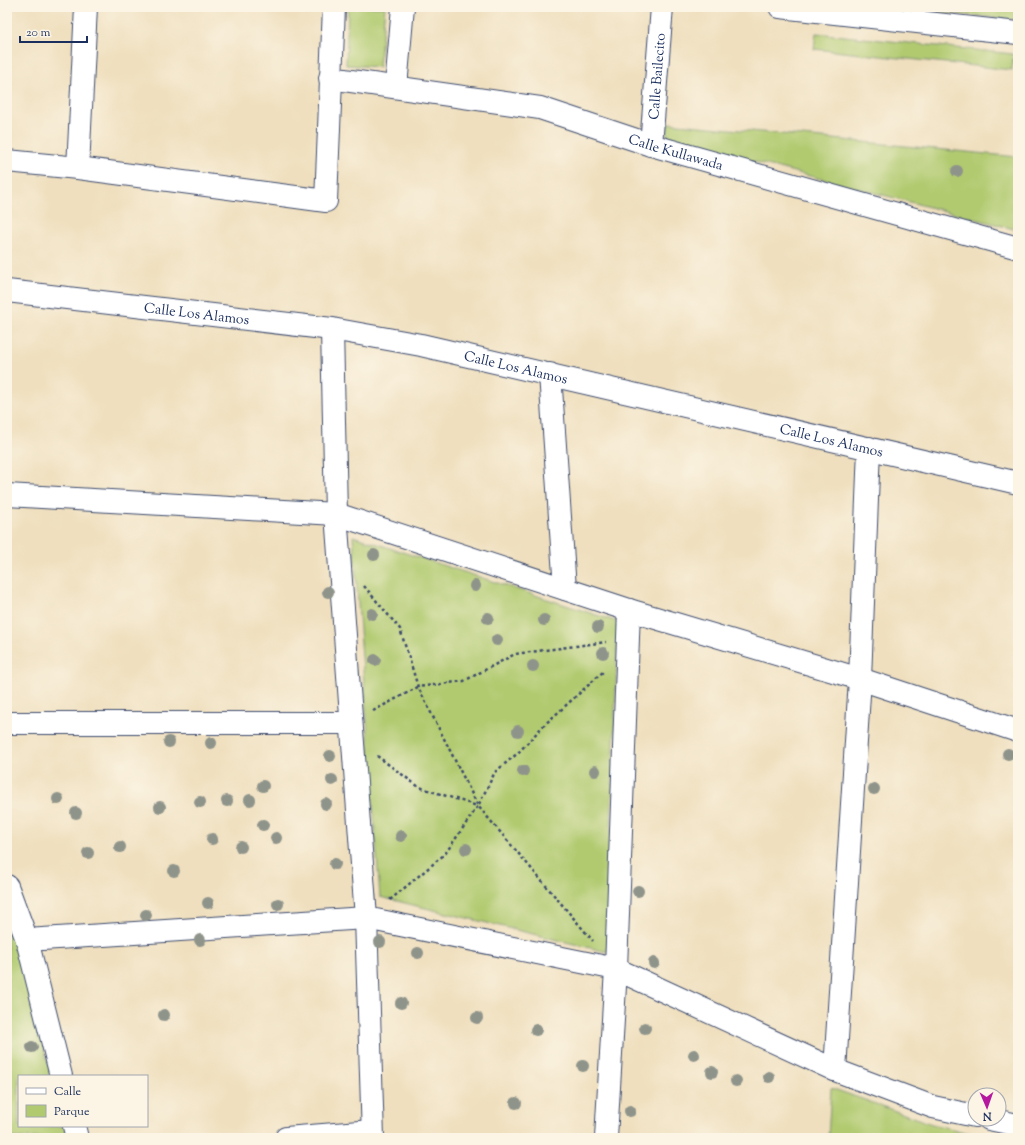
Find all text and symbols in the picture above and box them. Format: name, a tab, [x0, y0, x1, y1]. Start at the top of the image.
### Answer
scale bar	[20, 18, 87, 44]
text: 20 m	[26, 24, 51, 42]
street label: Calle Bailecito	[645, 32, 672, 121]
street label: Calle Kullawada	[625, 130, 726, 177]
street label: Calle Los Alamos	[143, 299, 250, 331]
street label: Calle Los Alamos	[462, 347, 569, 391]
street label: Calle Los Alamos	[777, 420, 885, 464]
legend	[18, 1075, 148, 1127]
text: Calle	[54, 1083, 82, 1101]
north arrow	[967, 1087, 1007, 1127]
text: Parque	[54, 1103, 90, 1121]
text: N	[982, 1108, 993, 1124]

